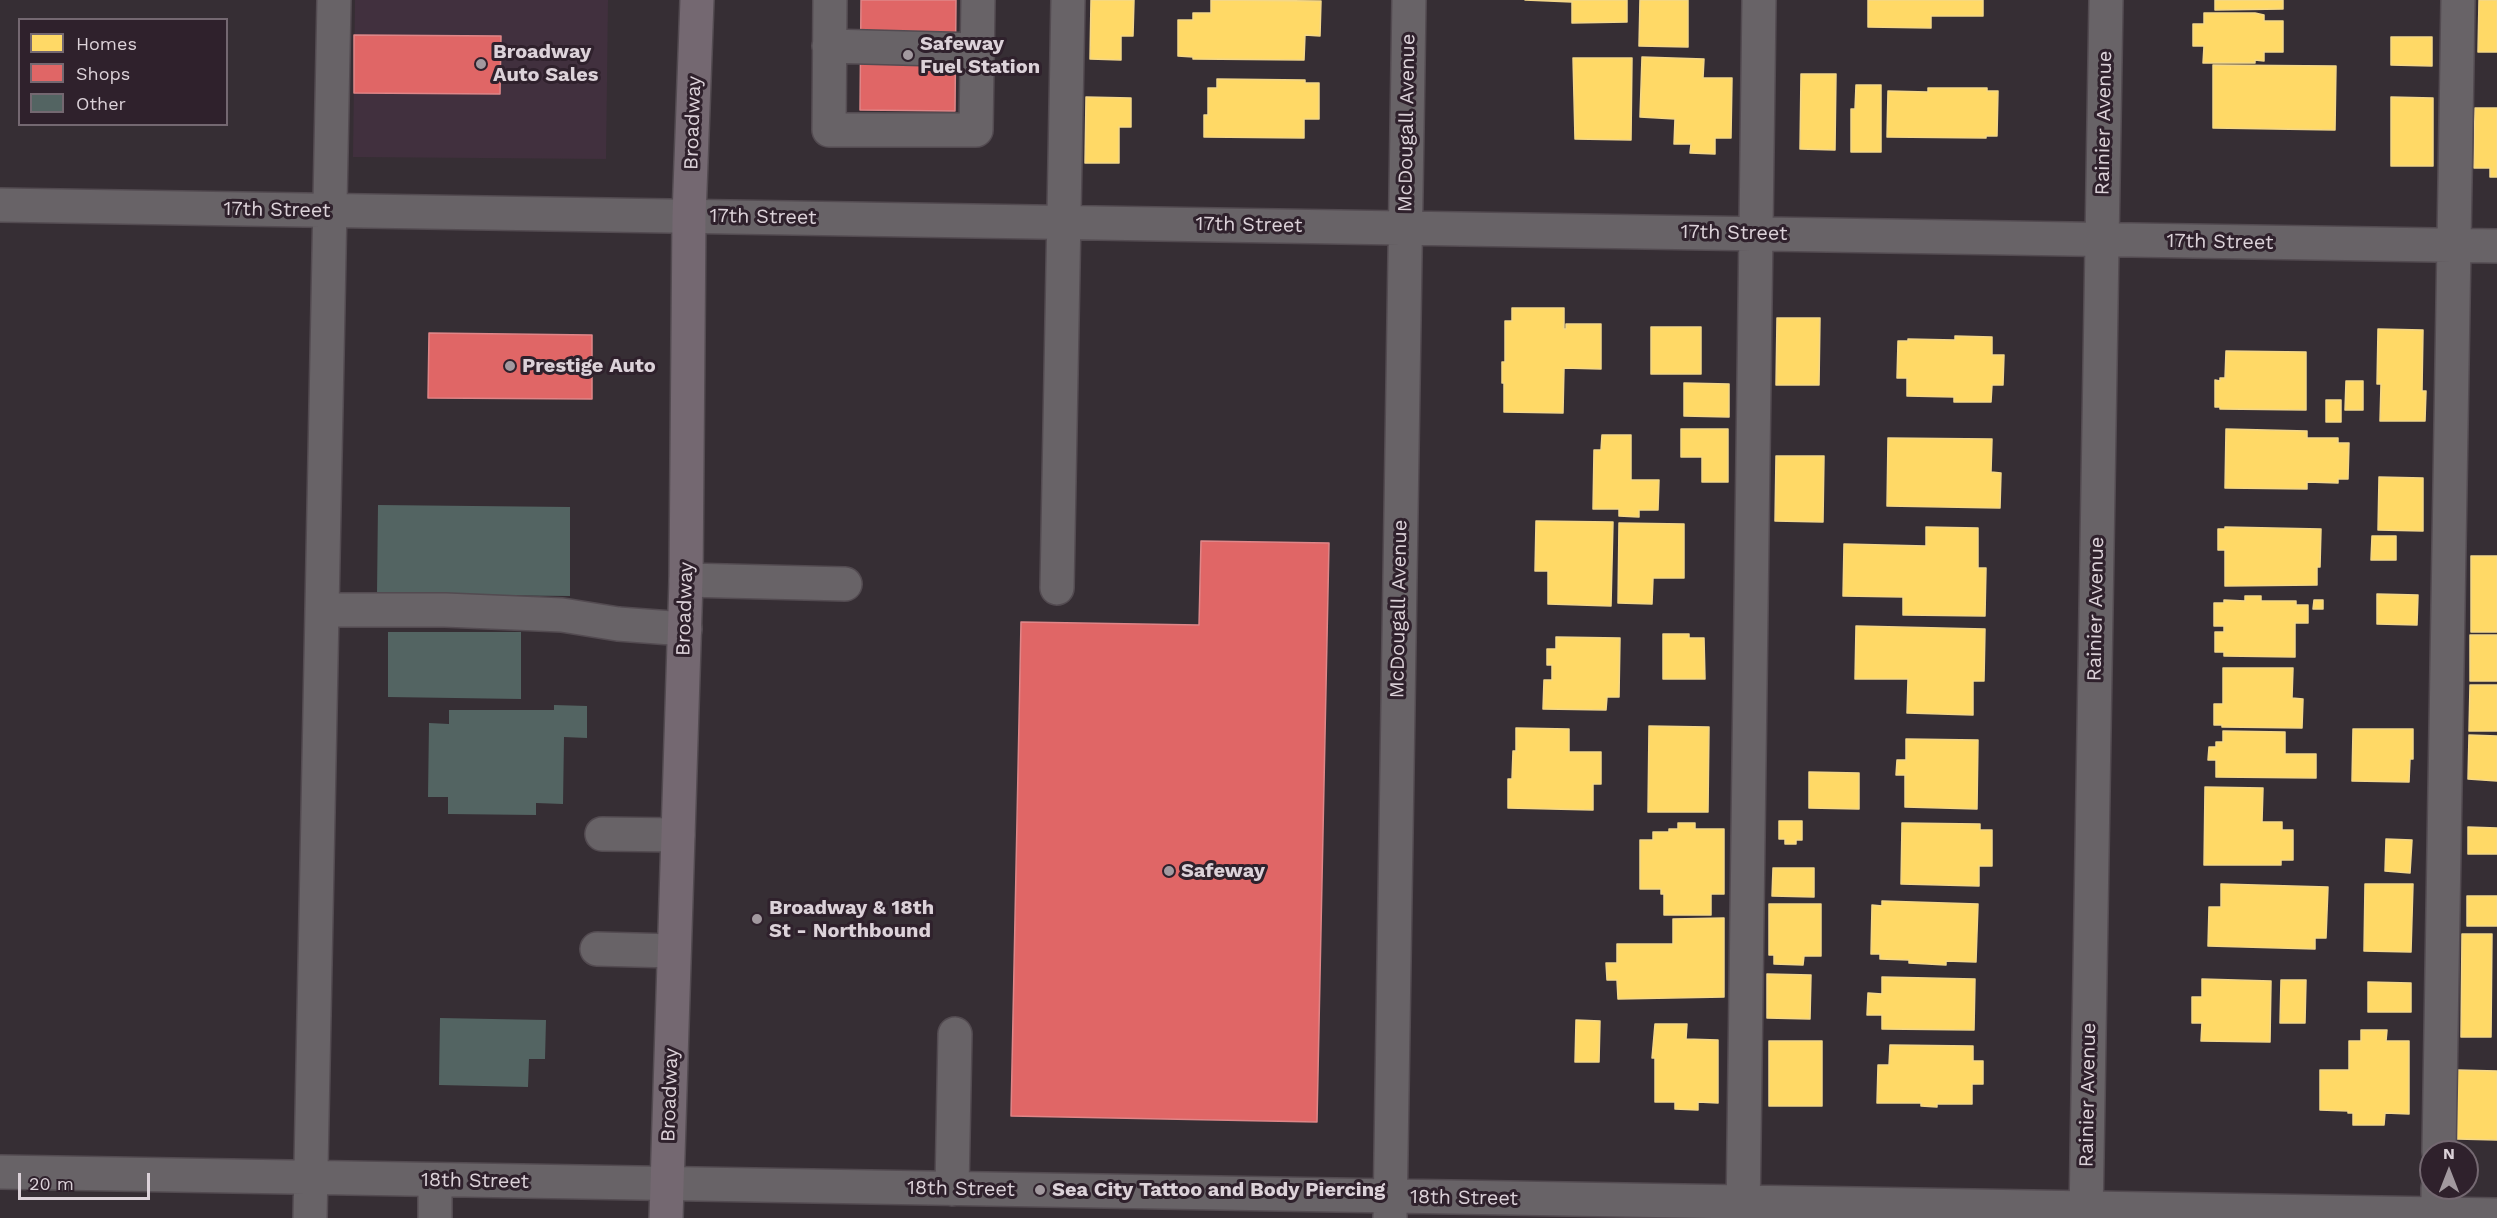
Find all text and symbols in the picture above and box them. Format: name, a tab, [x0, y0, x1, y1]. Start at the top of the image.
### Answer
legend	[18, 18, 228, 126]
place label: Safeway Fuel Station	[920, 32, 1040, 79]
text: Homes	[76, 33, 137, 54]
street label: McDougall Avenue	[1393, 33, 1421, 213]
place label: Broadway Auto Sales	[493, 40, 598, 87]
marker: Safeway Fuel Station	[901, 48, 915, 62]
street label: Rainier Avenue	[2091, 50, 2117, 196]
marker: Broadway Auto Sales	[474, 57, 488, 71]
text: Shops	[76, 63, 130, 84]
street label: Broadway	[679, 75, 707, 171]
text: Other	[76, 93, 126, 114]
street label: 17th Street	[223, 197, 331, 223]
street label: 17th Street	[709, 204, 817, 230]
street label: 17th Street	[1195, 212, 1303, 238]
street label: 17th Street	[1680, 220, 1788, 246]
street label: 17th Street	[2166, 229, 2274, 255]
place label: Prestige Auto	[522, 354, 656, 378]
marker: Prestige Auto	[503, 359, 517, 373]
street label: McDougall Avenue	[1385, 519, 1413, 699]
street label: Rainier Avenue	[2083, 536, 2109, 682]
street label: Broadway	[671, 561, 699, 657]
place label: Safeway	[1181, 859, 1265, 883]
marker: Safeway	[1162, 864, 1176, 878]
place label: Broadway & 18th St - Northbound	[769, 896, 934, 943]
marker: Broadway & 18th St - Northbound	[750, 912, 764, 926]
street label: Rainier Avenue	[2075, 1022, 2101, 1168]
street label: Broadway	[656, 1047, 684, 1143]
north arrow	[2419, 1140, 2479, 1200]
text: N	[2443, 1144, 2455, 1163]
scale bar	[21, 1161, 153, 1199]
street label: 18th Street	[421, 1168, 529, 1194]
text: 20 m	[29, 1173, 74, 1194]
street label: 18th Street	[907, 1176, 1015, 1202]
place label: Sea City Tattoo and Body Piercing	[1052, 1178, 1385, 1202]
marker: Sea City Tattoo and Body Piercing	[1033, 1183, 1047, 1197]
street label: 18th Street	[1410, 1185, 1518, 1211]

